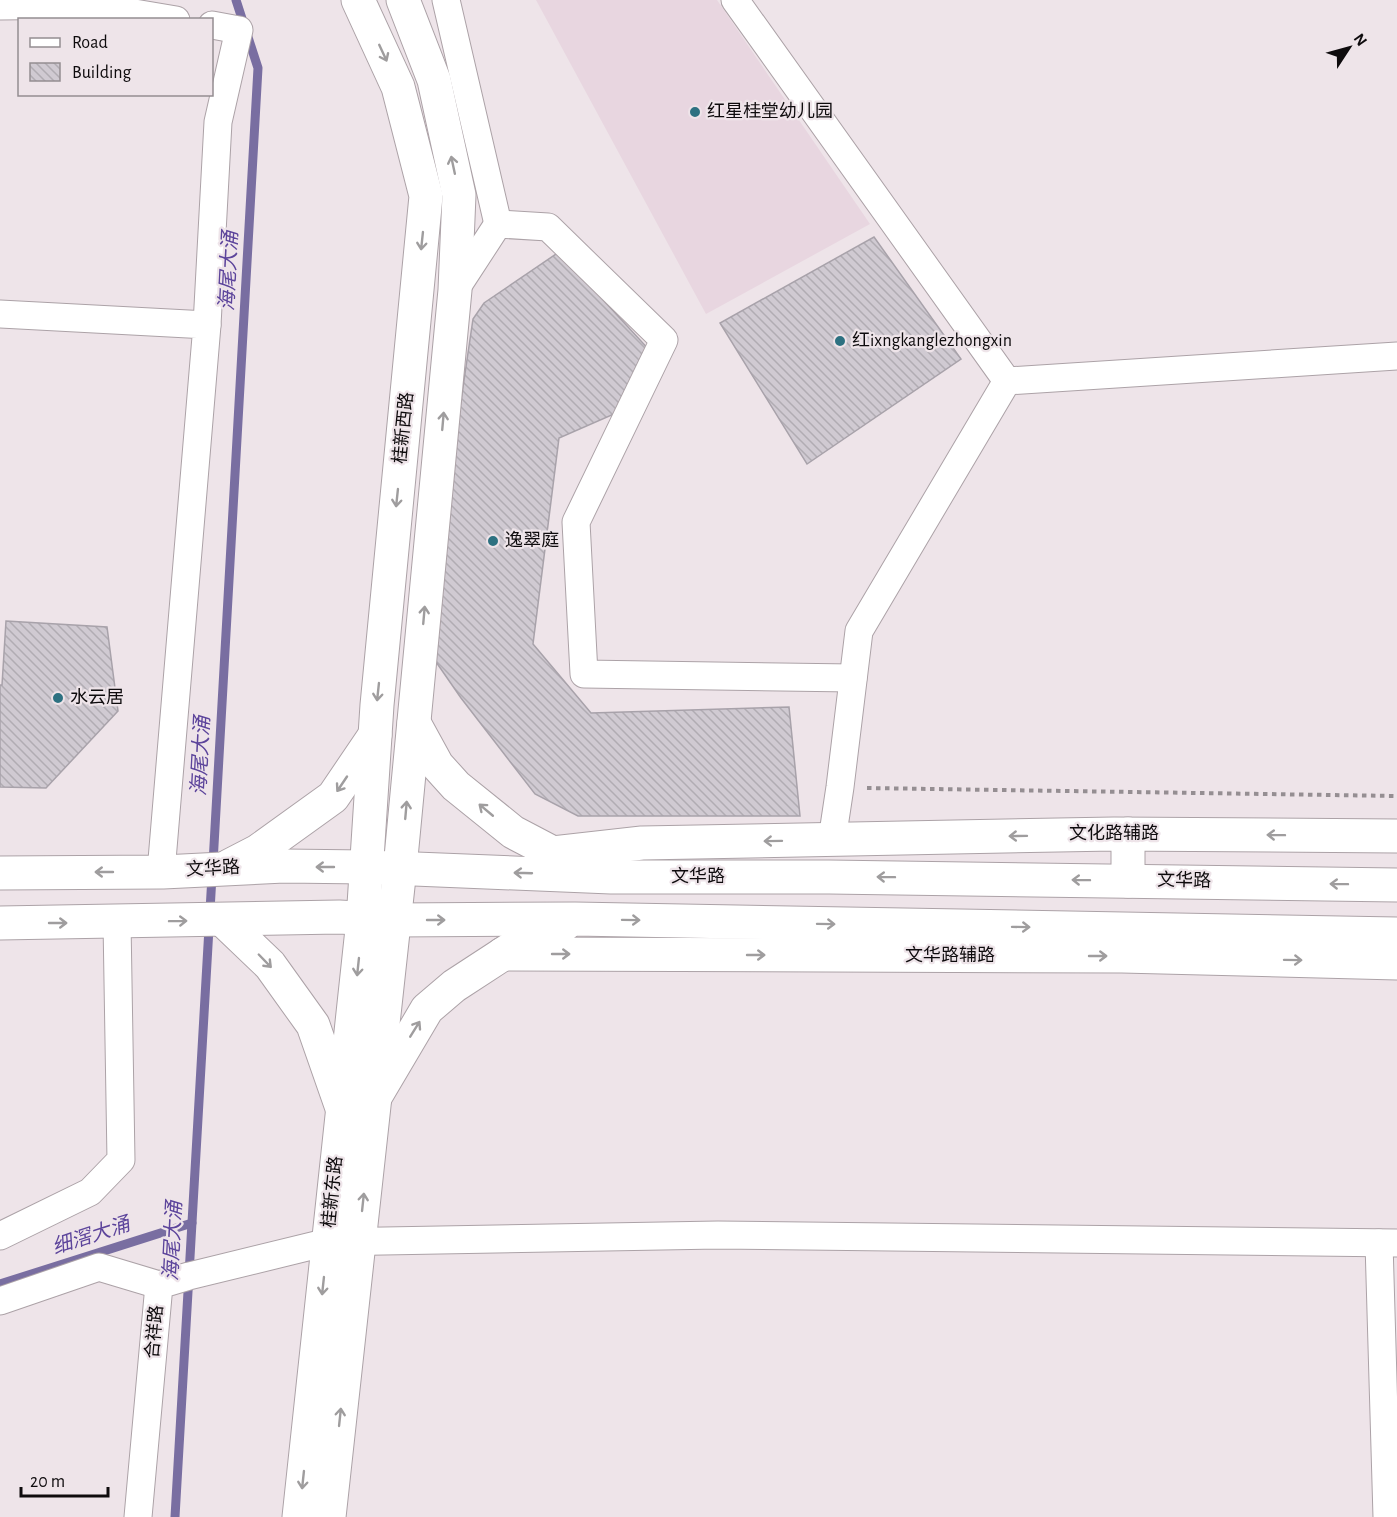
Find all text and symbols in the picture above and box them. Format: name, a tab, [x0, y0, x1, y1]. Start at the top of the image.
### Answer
legend	[18, 18, 213, 96]
north arrow	[1319, 18, 1379, 78]
text: N	[1351, 31, 1370, 49]
text: Road	[72, 34, 108, 52]
one-way arrow	[377, 44, 389, 62]
text: Building	[72, 64, 132, 82]
place label: 红星桂堂幼儿园	[707, 101, 833, 121]
marker: 红星桂堂幼儿园	[688, 105, 702, 119]
one-way arrow	[446, 155, 458, 174]
water label: 海尾大涌	[216, 228, 241, 311]
one-way arrow	[416, 230, 427, 250]
place label: 红ixngkanglezhongxin	[852, 330, 1012, 350]
marker: 红ixngkanglezhongxin	[833, 334, 847, 348]
street label: 桂新西路	[389, 391, 417, 465]
one-way arrow	[438, 412, 449, 432]
one-way arrow	[391, 487, 402, 507]
place label: 逸翠庭	[505, 530, 559, 550]
marker: 逸翠庭	[486, 534, 500, 548]
one-way arrow	[419, 606, 430, 626]
one-way arrow	[372, 681, 383, 701]
place label: 水云居	[70, 688, 124, 707]
marker: 水云居	[51, 691, 65, 705]
water label: 海尾大涌	[188, 713, 213, 796]
one-way arrow	[336, 775, 348, 792]
one-way arrow	[401, 800, 412, 820]
one-way arrow	[478, 804, 494, 817]
street label: 文化路辅路	[1069, 823, 1159, 843]
one-way arrow	[1266, 829, 1286, 841]
one-way arrow	[1008, 830, 1028, 841]
one-way arrow	[764, 835, 784, 847]
street label: 文华路	[185, 857, 240, 879]
one-way arrow	[316, 861, 336, 873]
one-way arrow	[95, 866, 115, 878]
street label: 文华路	[671, 866, 725, 886]
one-way arrow	[513, 867, 533, 878]
street label: 文华路	[1157, 870, 1211, 890]
one-way arrow	[876, 872, 896, 883]
one-way arrow	[1071, 874, 1091, 886]
one-way arrow	[1329, 878, 1349, 890]
one-way arrow	[426, 914, 446, 926]
one-way arrow	[621, 914, 641, 926]
one-way arrow	[167, 915, 187, 927]
one-way arrow	[48, 917, 68, 929]
one-way arrow	[816, 918, 836, 929]
one-way arrow	[1011, 921, 1031, 933]
street label: 文华路辅路	[905, 945, 995, 965]
one-way arrow	[551, 948, 571, 960]
one-way arrow	[746, 949, 766, 961]
one-way arrow	[1088, 950, 1108, 962]
one-way arrow	[258, 954, 273, 969]
one-way arrow	[1283, 954, 1303, 966]
one-way arrow	[352, 957, 363, 977]
one-way arrow	[409, 1020, 422, 1037]
street label: 桂新东路	[318, 1155, 346, 1229]
one-way arrow	[358, 1193, 369, 1213]
water label: 海尾大涌	[160, 1198, 185, 1281]
water label: 细滘大涌	[50, 1213, 134, 1258]
one-way arrow	[317, 1276, 328, 1296]
street label: 合祥路	[142, 1304, 166, 1360]
one-way arrow	[335, 1408, 346, 1428]
scale bar	[21, 1460, 108, 1498]
one-way arrow	[297, 1470, 308, 1490]
text: 20 m	[30, 1473, 65, 1491]

